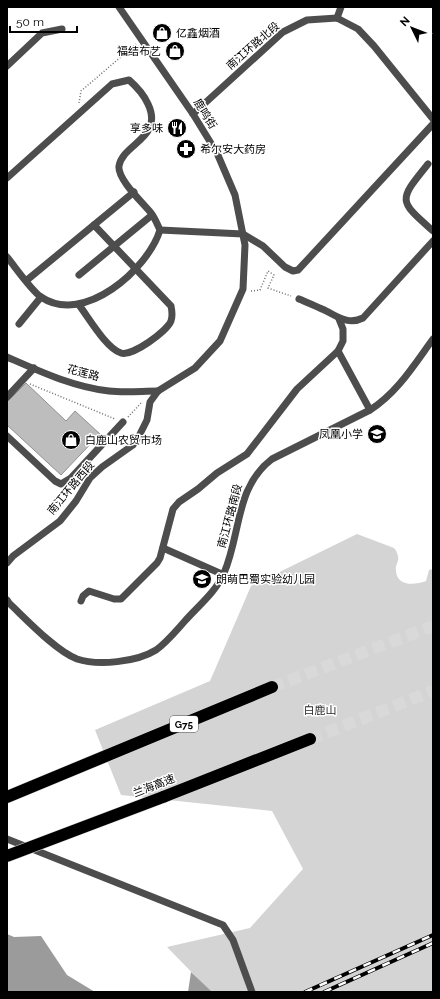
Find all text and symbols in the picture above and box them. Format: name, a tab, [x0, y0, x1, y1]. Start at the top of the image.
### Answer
scale bar	[10, 8, 77, 34]
north arrow	[392, 8, 432, 48]
text: N	[397, 14, 413, 29]
text: 50 m	[16, 15, 44, 29]
street label: 南江环路北段	[224, 19, 282, 73]
shop icon: 亿鑫烟酒	[151, 22, 173, 44]
place label: 亿鑫烟酒	[176, 27, 220, 40]
shop icon: 福结布艺	[164, 40, 186, 62]
place label: 福结布艺	[117, 45, 161, 58]
street label: 鹿鸣街	[191, 97, 219, 131]
restaurant icon: 享多味	[166, 117, 188, 139]
place label: 享多味	[130, 122, 163, 135]
pharmacy icon: 希尔安大药房	[175, 138, 197, 160]
place label: 希尔安大药房	[200, 143, 266, 156]
street label: 花莲路	[65, 362, 101, 384]
school or university icon: 凤凰小学	[366, 423, 388, 445]
place label: 凤凰小学	[319, 428, 363, 441]
shop icon: 白鹿山农贸市场	[60, 429, 82, 451]
place label: 白鹿山农贸市场	[85, 434, 162, 447]
street label: 南江环路西段	[45, 459, 97, 517]
street label: 南江环路南段	[215, 482, 245, 550]
school or university icon: 朗萌巴蜀实验幼儿园	[191, 568, 213, 590]
place label: 朗萌巴蜀实验幼儿园	[216, 573, 315, 586]
park label: 白鹿山	[304, 704, 337, 717]
road number: G75	[170, 716, 198, 732]
street label: 兰海高速	[131, 772, 177, 800]

